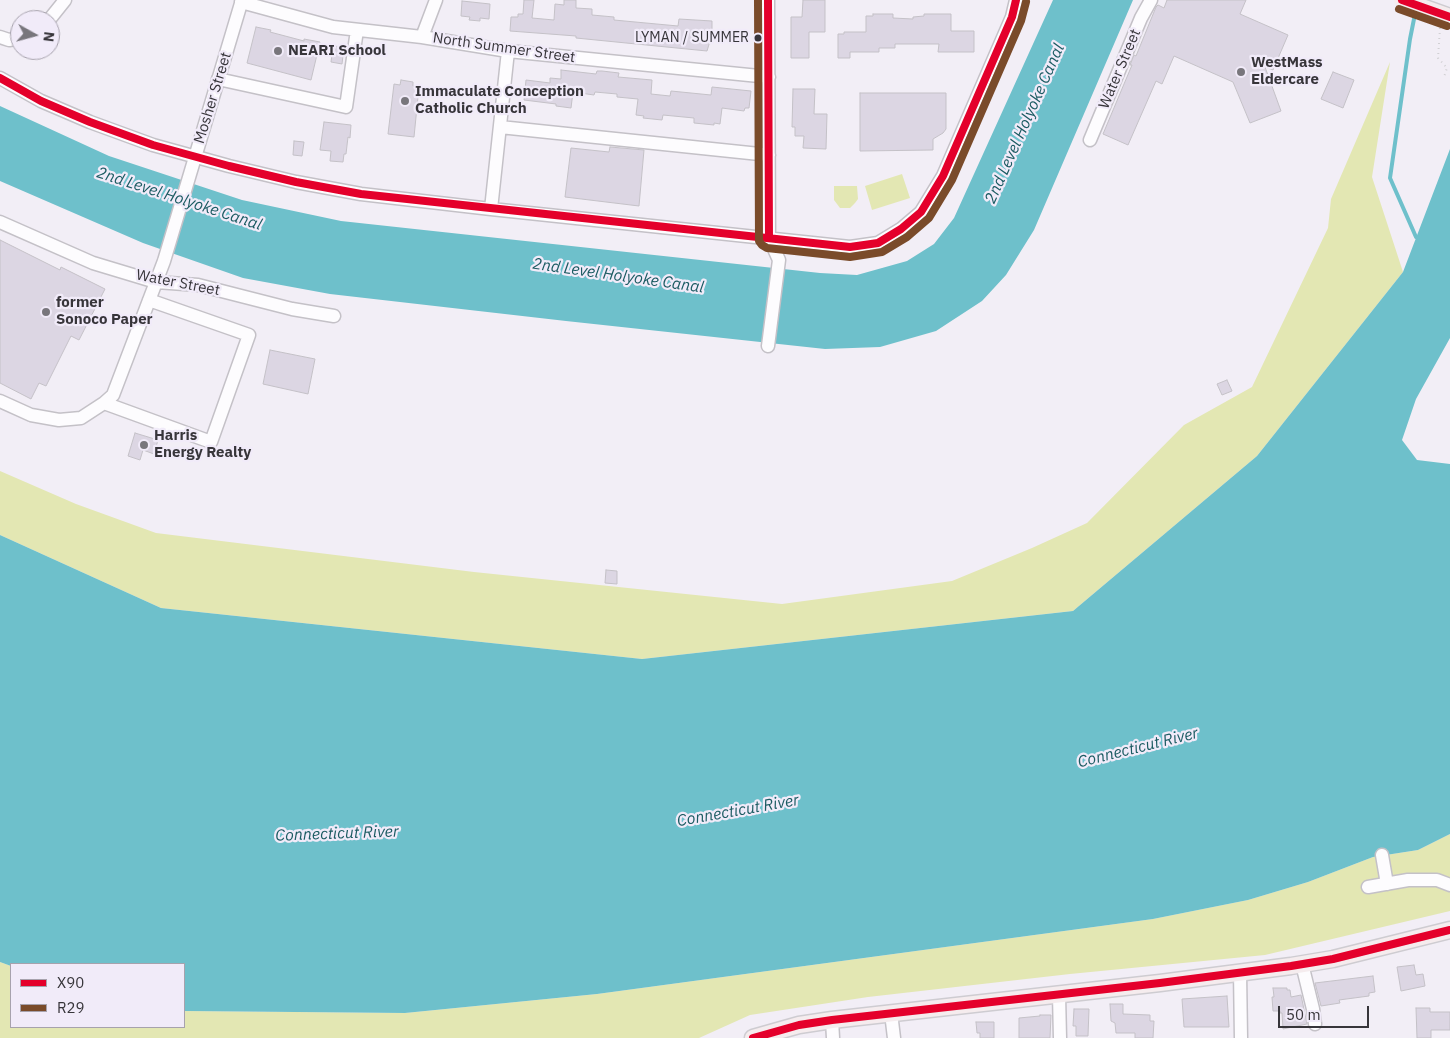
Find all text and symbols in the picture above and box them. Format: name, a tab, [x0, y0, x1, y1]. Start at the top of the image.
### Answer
north arrow	[10, 10, 60, 60]
street label: Water Street	[1095, 26, 1145, 112]
street label: North Summer Street	[432, 29, 576, 67]
place label: LYMAN / SUMMER	[635, 30, 749, 46]
text: N	[39, 31, 58, 43]
marker: LYMAN / SUMMER	[753, 33, 763, 43]
water label: 2nd Level Holyoke Canal	[981, 41, 1069, 207]
place label: NEARI School	[288, 42, 386, 60]
marker: NEARI School	[272, 45, 284, 57]
street label: Mosher Street	[191, 50, 235, 146]
place label: WestMass Eldercare	[1251, 54, 1323, 89]
marker: WestMass Eldercare	[1235, 66, 1247, 78]
place label: Immaculate Conception Catholic Church	[415, 83, 584, 118]
marker: Immaculate Conception Catholic Church	[399, 95, 411, 107]
water label: 2nd Level Holyoke Canal	[94, 163, 264, 235]
water label: 2nd Level Holyoke Canal	[531, 254, 705, 298]
street label: Water Street	[135, 266, 221, 300]
place label: former Sonoco Paper	[56, 294, 153, 329]
marker: former Sonoco Paper	[40, 306, 52, 318]
place label: Harris Energy Realty	[154, 427, 251, 462]
marker: Harris Energy Realty	[138, 439, 150, 451]
water label: Connecticut River	[1076, 724, 1200, 772]
water label: Connecticut River	[676, 791, 800, 831]
water label: Connecticut River	[275, 822, 399, 846]
legend	[10, 963, 185, 1028]
text: X90	[57, 973, 84, 992]
scale bar	[1280, 996, 1371, 1028]
text: R29	[57, 998, 85, 1017]
text: 50 m	[1286, 1005, 1321, 1024]

